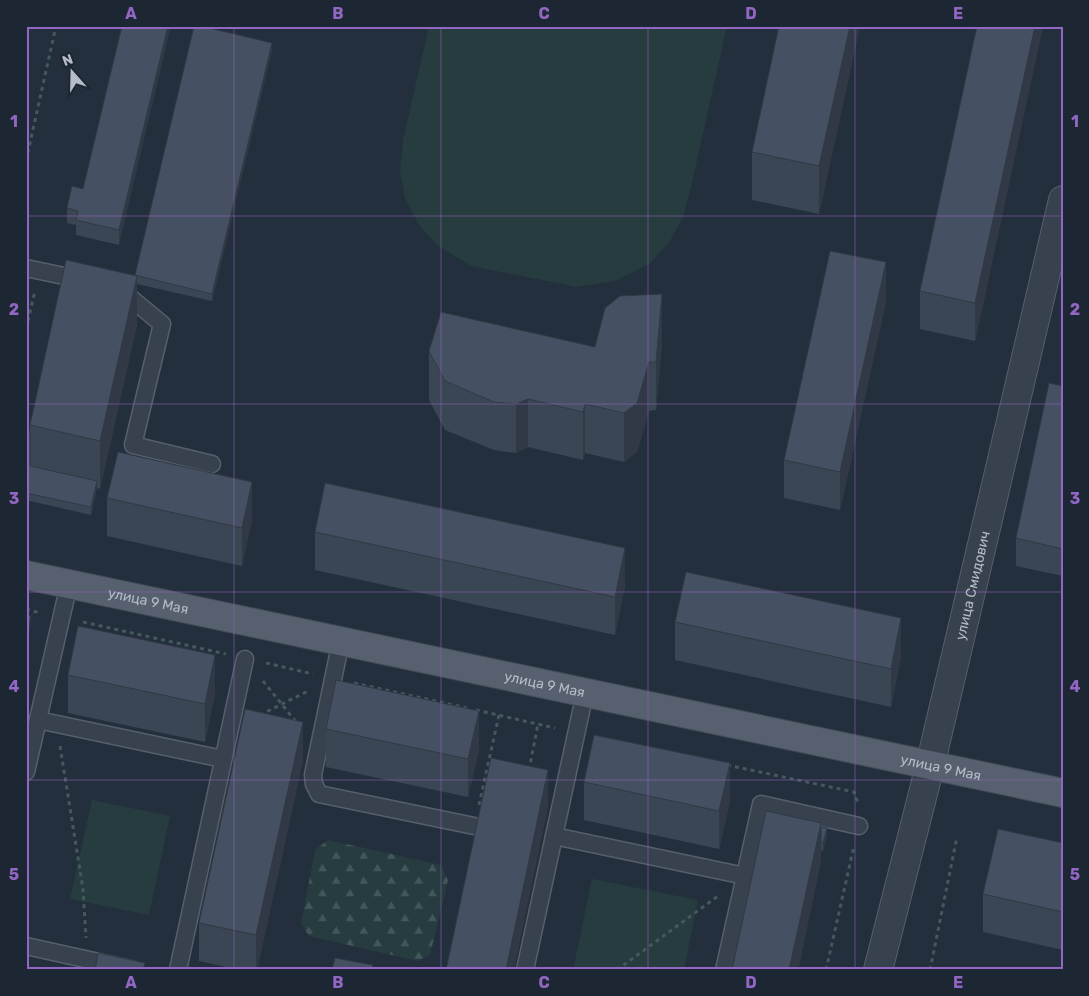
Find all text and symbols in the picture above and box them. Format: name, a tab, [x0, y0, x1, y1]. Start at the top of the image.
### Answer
text: A	[125, 4, 137, 23]
text: B	[332, 4, 344, 23]
text: C	[538, 4, 550, 23]
text: D	[745, 4, 757, 23]
text: E	[953, 4, 963, 23]
north arrow	[48, 48, 98, 98]
text: N	[60, 51, 75, 70]
text: 1	[10, 112, 18, 131]
text: 1	[1071, 112, 1079, 131]
text: 2	[9, 300, 19, 319]
text: 2	[1070, 300, 1080, 319]
text: 3	[9, 489, 19, 508]
text: 3	[1070, 489, 1080, 508]
street label: улица Смидович	[951, 529, 993, 642]
street label: улица 9 Мая	[106, 584, 190, 617]
street label: улица 9 Мая	[503, 667, 587, 701]
text: 4	[9, 677, 20, 696]
text: 4	[1070, 677, 1081, 696]
street label: улица 9 Мая	[899, 751, 983, 784]
text: 5	[9, 865, 19, 884]
text: 5	[1070, 865, 1080, 884]
text: A	[125, 973, 137, 992]
text: B	[332, 973, 344, 992]
text: C	[538, 973, 550, 992]
text: D	[745, 973, 757, 992]
text: E	[953, 973, 963, 992]

